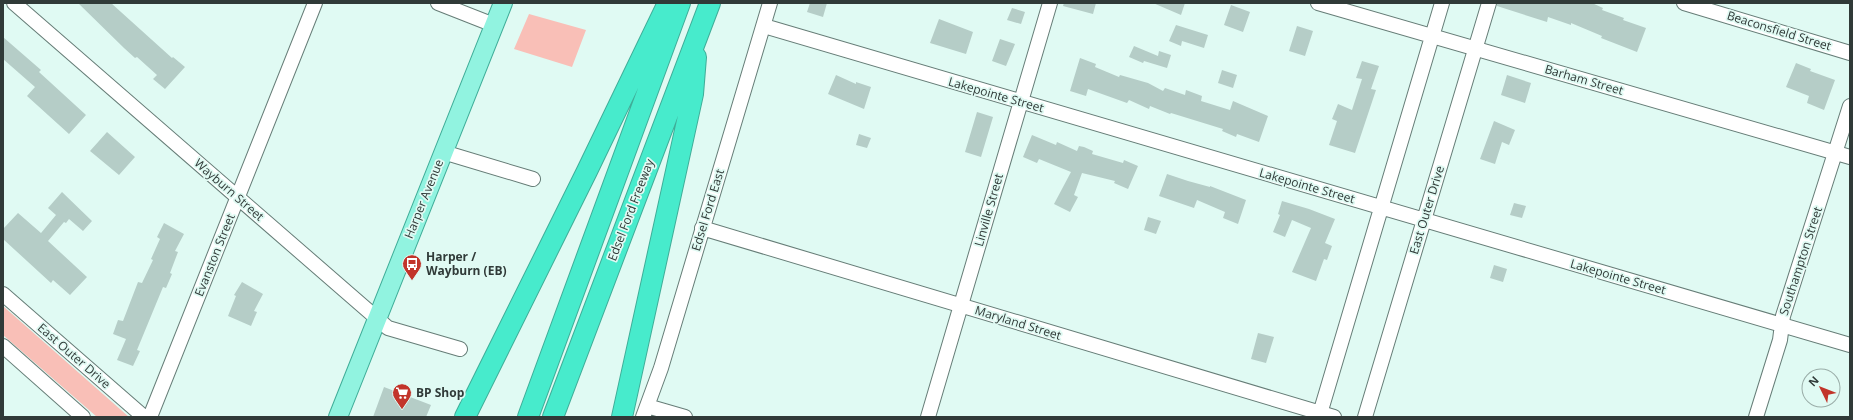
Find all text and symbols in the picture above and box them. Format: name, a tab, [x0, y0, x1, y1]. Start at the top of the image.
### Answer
street label: Beaconsfield Street	[1725, 7, 1833, 54]
street label: Barham Street	[1543, 60, 1625, 99]
street label: Lakepointe Street	[946, 73, 1046, 116]
street label: Wayburn Street	[191, 155, 268, 225]
street label: Edsel Ford Freeway	[603, 155, 658, 263]
street label: Harper Avenue	[400, 156, 447, 241]
street label: East Outer Drive	[1405, 163, 1448, 256]
street label: Lakepointe Street	[1257, 164, 1357, 207]
street label: Edsel Ford East	[687, 167, 728, 253]
street label: Linville Street	[970, 171, 1007, 248]
street label: Southampton Street	[1775, 204, 1826, 317]
street label: Evanston Street	[190, 211, 239, 299]
place label: Harper / Wayburn (EB)	[426, 248, 507, 279]
bus stop icon: Harper / Wayburn (EB)	[401, 253, 423, 281]
street label: Lakepointe Street	[1568, 255, 1668, 298]
street label: Maryland Street	[973, 301, 1063, 344]
street label: East Outer Drive	[34, 319, 115, 392]
north arrow	[1801, 368, 1841, 408]
text: N	[1805, 372, 1822, 389]
supermarket icon: BP Shop	[391, 382, 413, 410]
place label: BP Shop	[416, 384, 465, 401]

